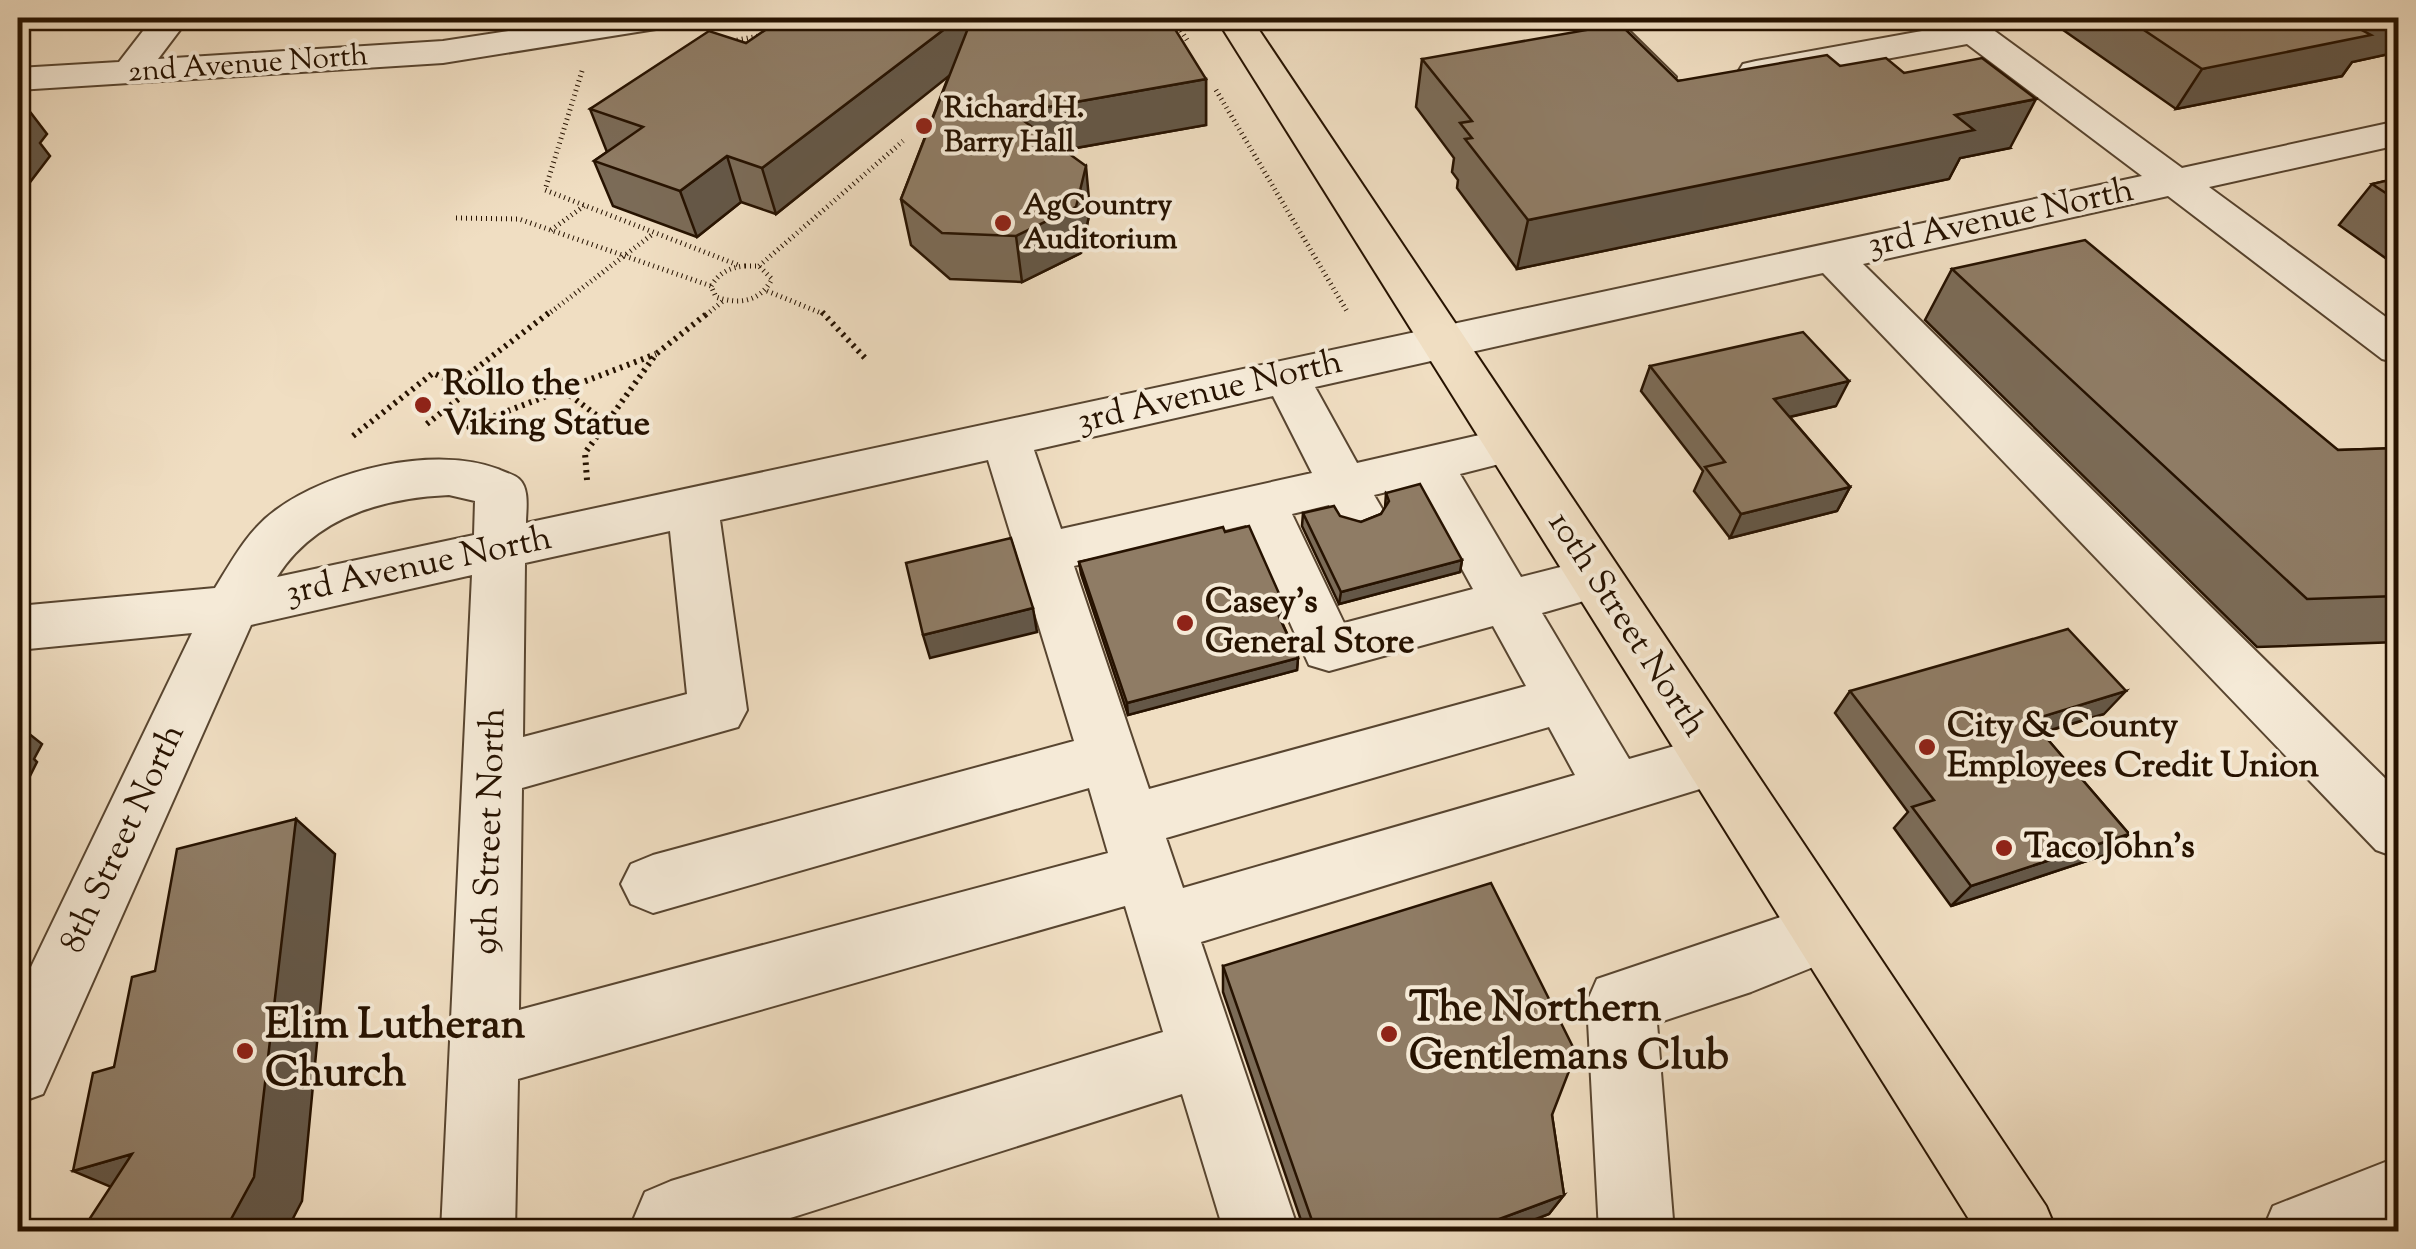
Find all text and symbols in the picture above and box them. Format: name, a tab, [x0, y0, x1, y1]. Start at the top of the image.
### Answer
street label: 2nd Avenue North	[127, 35, 370, 95]
place label: Richard H. Barry Hall	[944, 88, 1084, 165]
marker: Richard H. Barry Hall	[913, 115, 935, 137]
street label: 3rd Avenue North	[1863, 166, 2139, 272]
place label: AgCountry Auditorium	[1023, 185, 1178, 262]
marker: AgCountry Auditorium	[992, 212, 1014, 234]
street label: 3rd Avenue North	[1072, 338, 1348, 448]
place label: Rollo the Viking Statue	[443, 360, 650, 451]
marker: Rollo the Viking Statue	[412, 394, 434, 416]
street label: 10th Street North	[1534, 502, 1718, 748]
street label: 3rd Avenue North	[281, 514, 557, 620]
place label: Casey's General Store	[1205, 578, 1414, 669]
marker: Casey's General Store	[1174, 612, 1196, 634]
place label: City & County Employees Credit Union	[1947, 702, 2319, 793]
street label: 9th Street North	[461, 707, 521, 955]
street label: 8th Street North	[49, 716, 199, 962]
marker: City & County Employees Credit Union	[1916, 736, 1938, 758]
place label: Taco John's	[2024, 823, 2195, 874]
marker: Taco John's	[1993, 837, 2015, 859]
place label: The Northern Gentlemans Club	[1409, 980, 1729, 1088]
place label: Elim Lutheran Church	[265, 997, 525, 1105]
marker: The Northern Gentlemans Club	[1378, 1023, 1400, 1045]
marker: Elim Lutheran Church	[234, 1040, 256, 1062]

